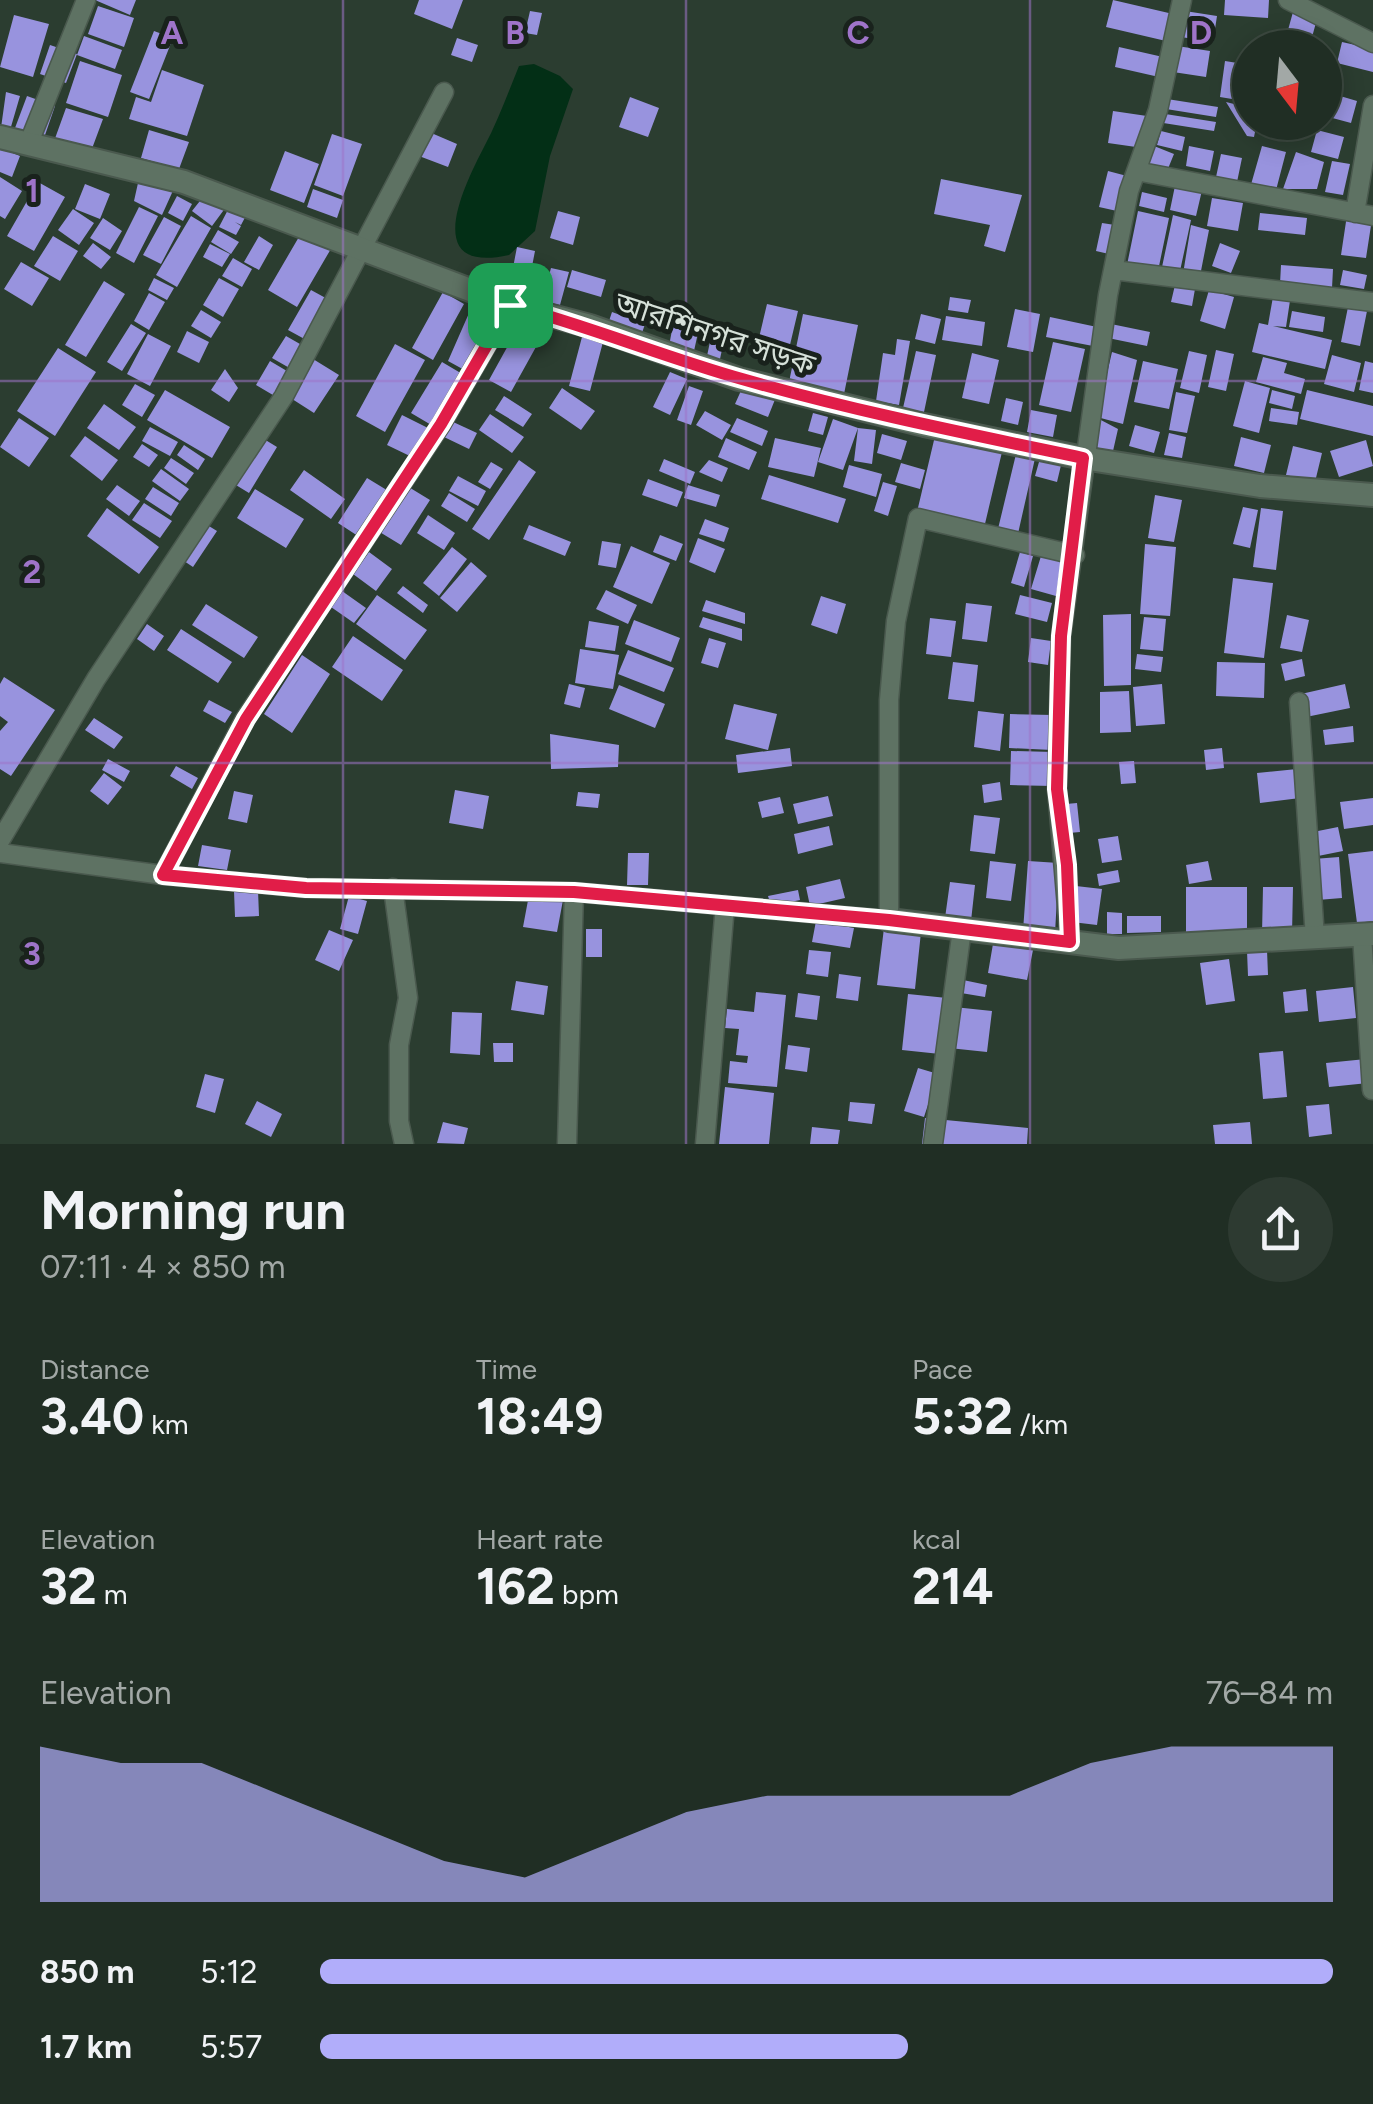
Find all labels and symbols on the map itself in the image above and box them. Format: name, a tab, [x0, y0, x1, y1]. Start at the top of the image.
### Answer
text: A	[161, 14, 184, 52]
text: B	[505, 14, 525, 52]
text: C	[846, 14, 870, 52]
text: D	[1190, 14, 1212, 52]
north arrow	[1232, 30, 1342, 140]
text: 1	[25, 172, 39, 210]
pin	[468, 263, 553, 348]
street label: আরশিনগর সড়ক	[610, 283, 821, 384]
text: 2	[23, 553, 41, 591]
text: 3	[23, 935, 41, 973]

